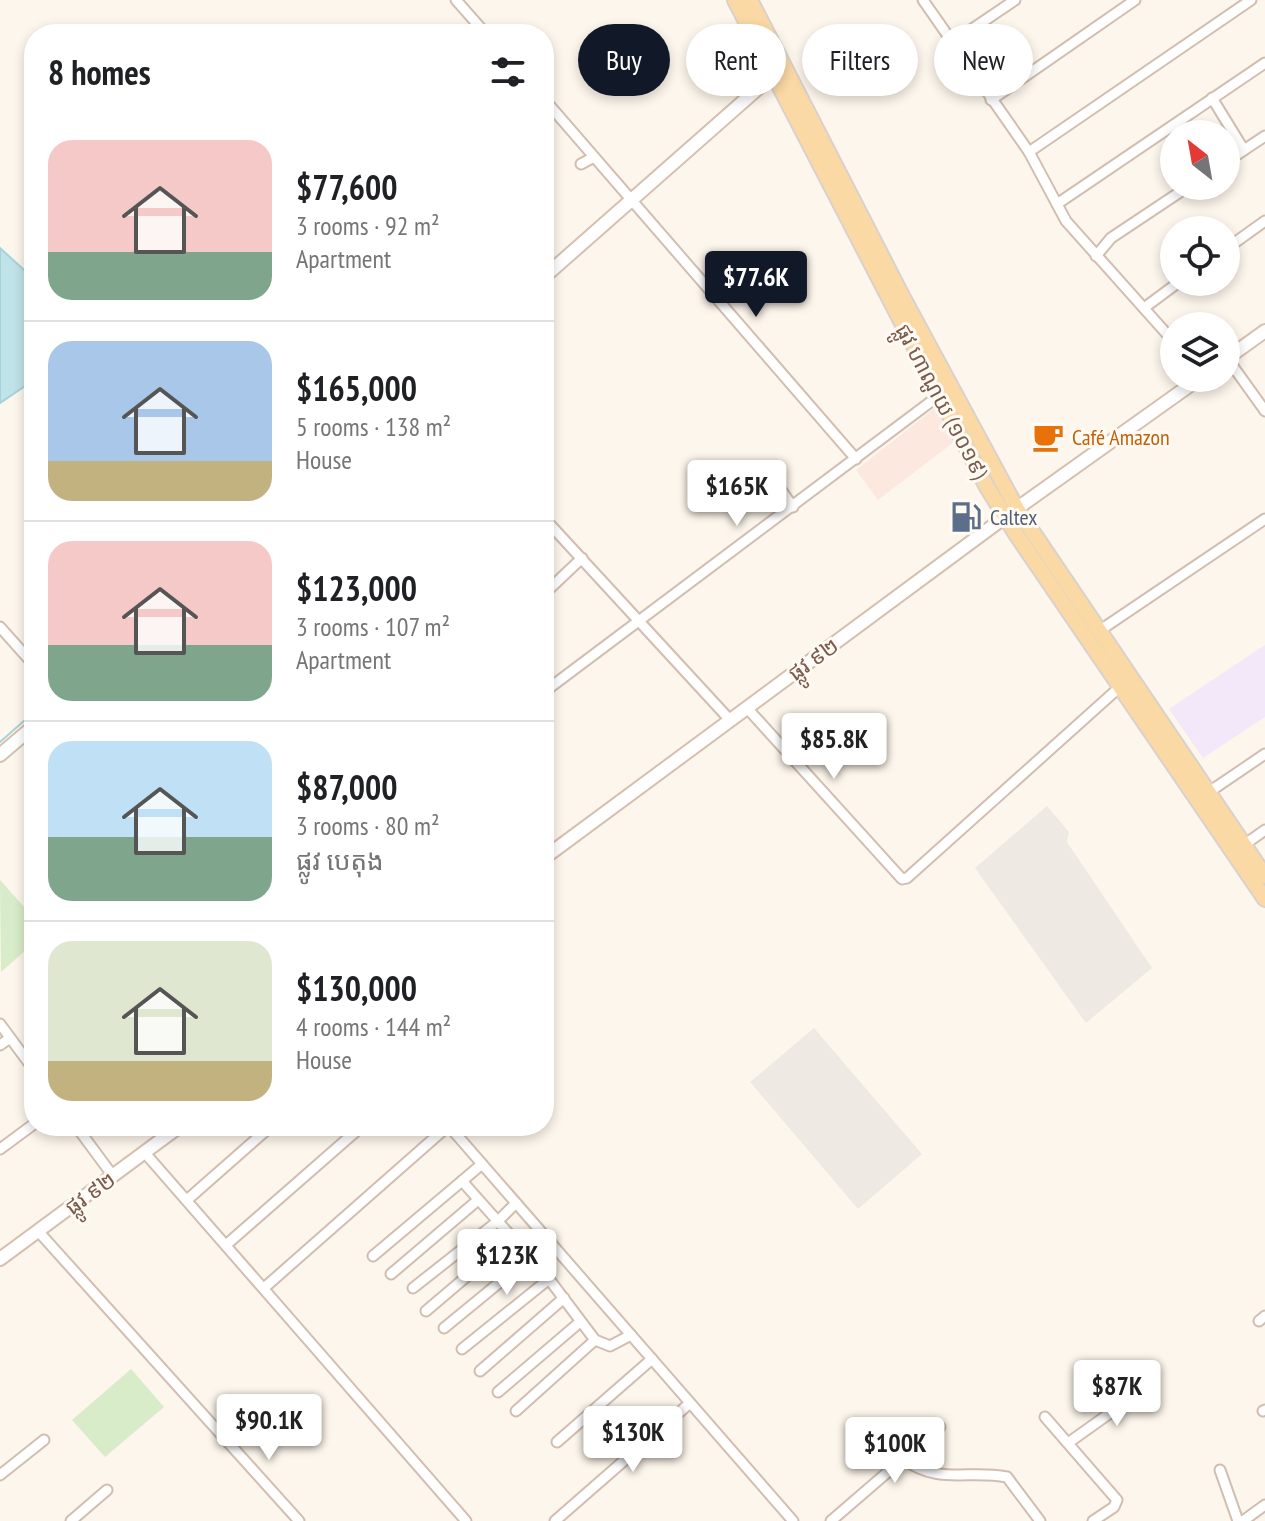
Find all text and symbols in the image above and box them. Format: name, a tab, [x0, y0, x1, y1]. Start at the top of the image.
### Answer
chip: Buy	[578, 24, 670, 96]
chip: Rent	[686, 24, 786, 96]
chip: Filters	[802, 24, 918, 96]
chip: New	[934, 24, 1033, 96]
text: 8 homes	[48, 50, 151, 94]
icon: filters	[486, 50, 530, 94]
north arrow	[1160, 120, 1240, 200]
map controls	[1160, 120, 1240, 392]
text: $77,600	[296, 165, 397, 209]
icon: home	[112, 172, 208, 268]
text: 3 rooms · 92 m²	[296, 209, 440, 242]
button: locate	[1160, 216, 1240, 296]
text: Apartment	[296, 242, 391, 275]
pin: $77.6K	[691, 251, 821, 319]
text: $77.6K	[723, 260, 789, 293]
button: layers	[1160, 312, 1240, 392]
street label: ផ្លូវ ហាណូយ (១០១៩)	[884, 319, 995, 487]
text: $165,000	[296, 366, 417, 410]
icon: home	[112, 373, 208, 469]
text: 5 rooms · 138 m²	[296, 410, 451, 443]
cafe icon: Café Amazon	[1031, 420, 1065, 454]
place label: Café Amazon	[1072, 423, 1170, 451]
text: House	[296, 443, 352, 476]
pin: $165K	[681, 460, 793, 528]
text: $165K	[705, 469, 769, 502]
fuel station icon: Caltex	[949, 500, 983, 534]
place label: Caltex	[990, 503, 1037, 531]
text: $123,000	[296, 566, 417, 610]
icon: home	[112, 573, 208, 669]
text: 3 rooms · 107 m²	[296, 610, 450, 643]
street label: ផ្លូវ ៩២	[782, 631, 848, 692]
text: Apartment	[296, 643, 391, 676]
pin: $85.8K	[769, 713, 899, 781]
text: $85.8K	[800, 722, 868, 755]
text: $87,000	[296, 765, 397, 809]
icon: home	[112, 773, 208, 869]
text: 3 rooms · 80 m²	[296, 809, 440, 842]
text: ផ្លូវ បេតុង	[296, 844, 384, 877]
text: $130,000	[296, 966, 417, 1010]
icon: home	[112, 973, 208, 1069]
text: 4 rooms · 144 m²	[296, 1010, 451, 1043]
text: House	[296, 1043, 352, 1076]
street label: ផ្លូវ ៩២	[59, 1165, 125, 1226]
pin: $123K	[451, 1229, 563, 1297]
text: $123K	[475, 1238, 539, 1271]
pin: $87K	[1070, 1360, 1164, 1428]
text: $87K	[1092, 1369, 1142, 1402]
pin: $90.1K	[204, 1394, 334, 1462]
text: $90.1K	[235, 1403, 303, 1436]
pin: $130K	[577, 1406, 689, 1474]
text: $130K	[601, 1415, 665, 1448]
pin: $100K	[839, 1417, 951, 1485]
text: $100K	[863, 1426, 927, 1459]

